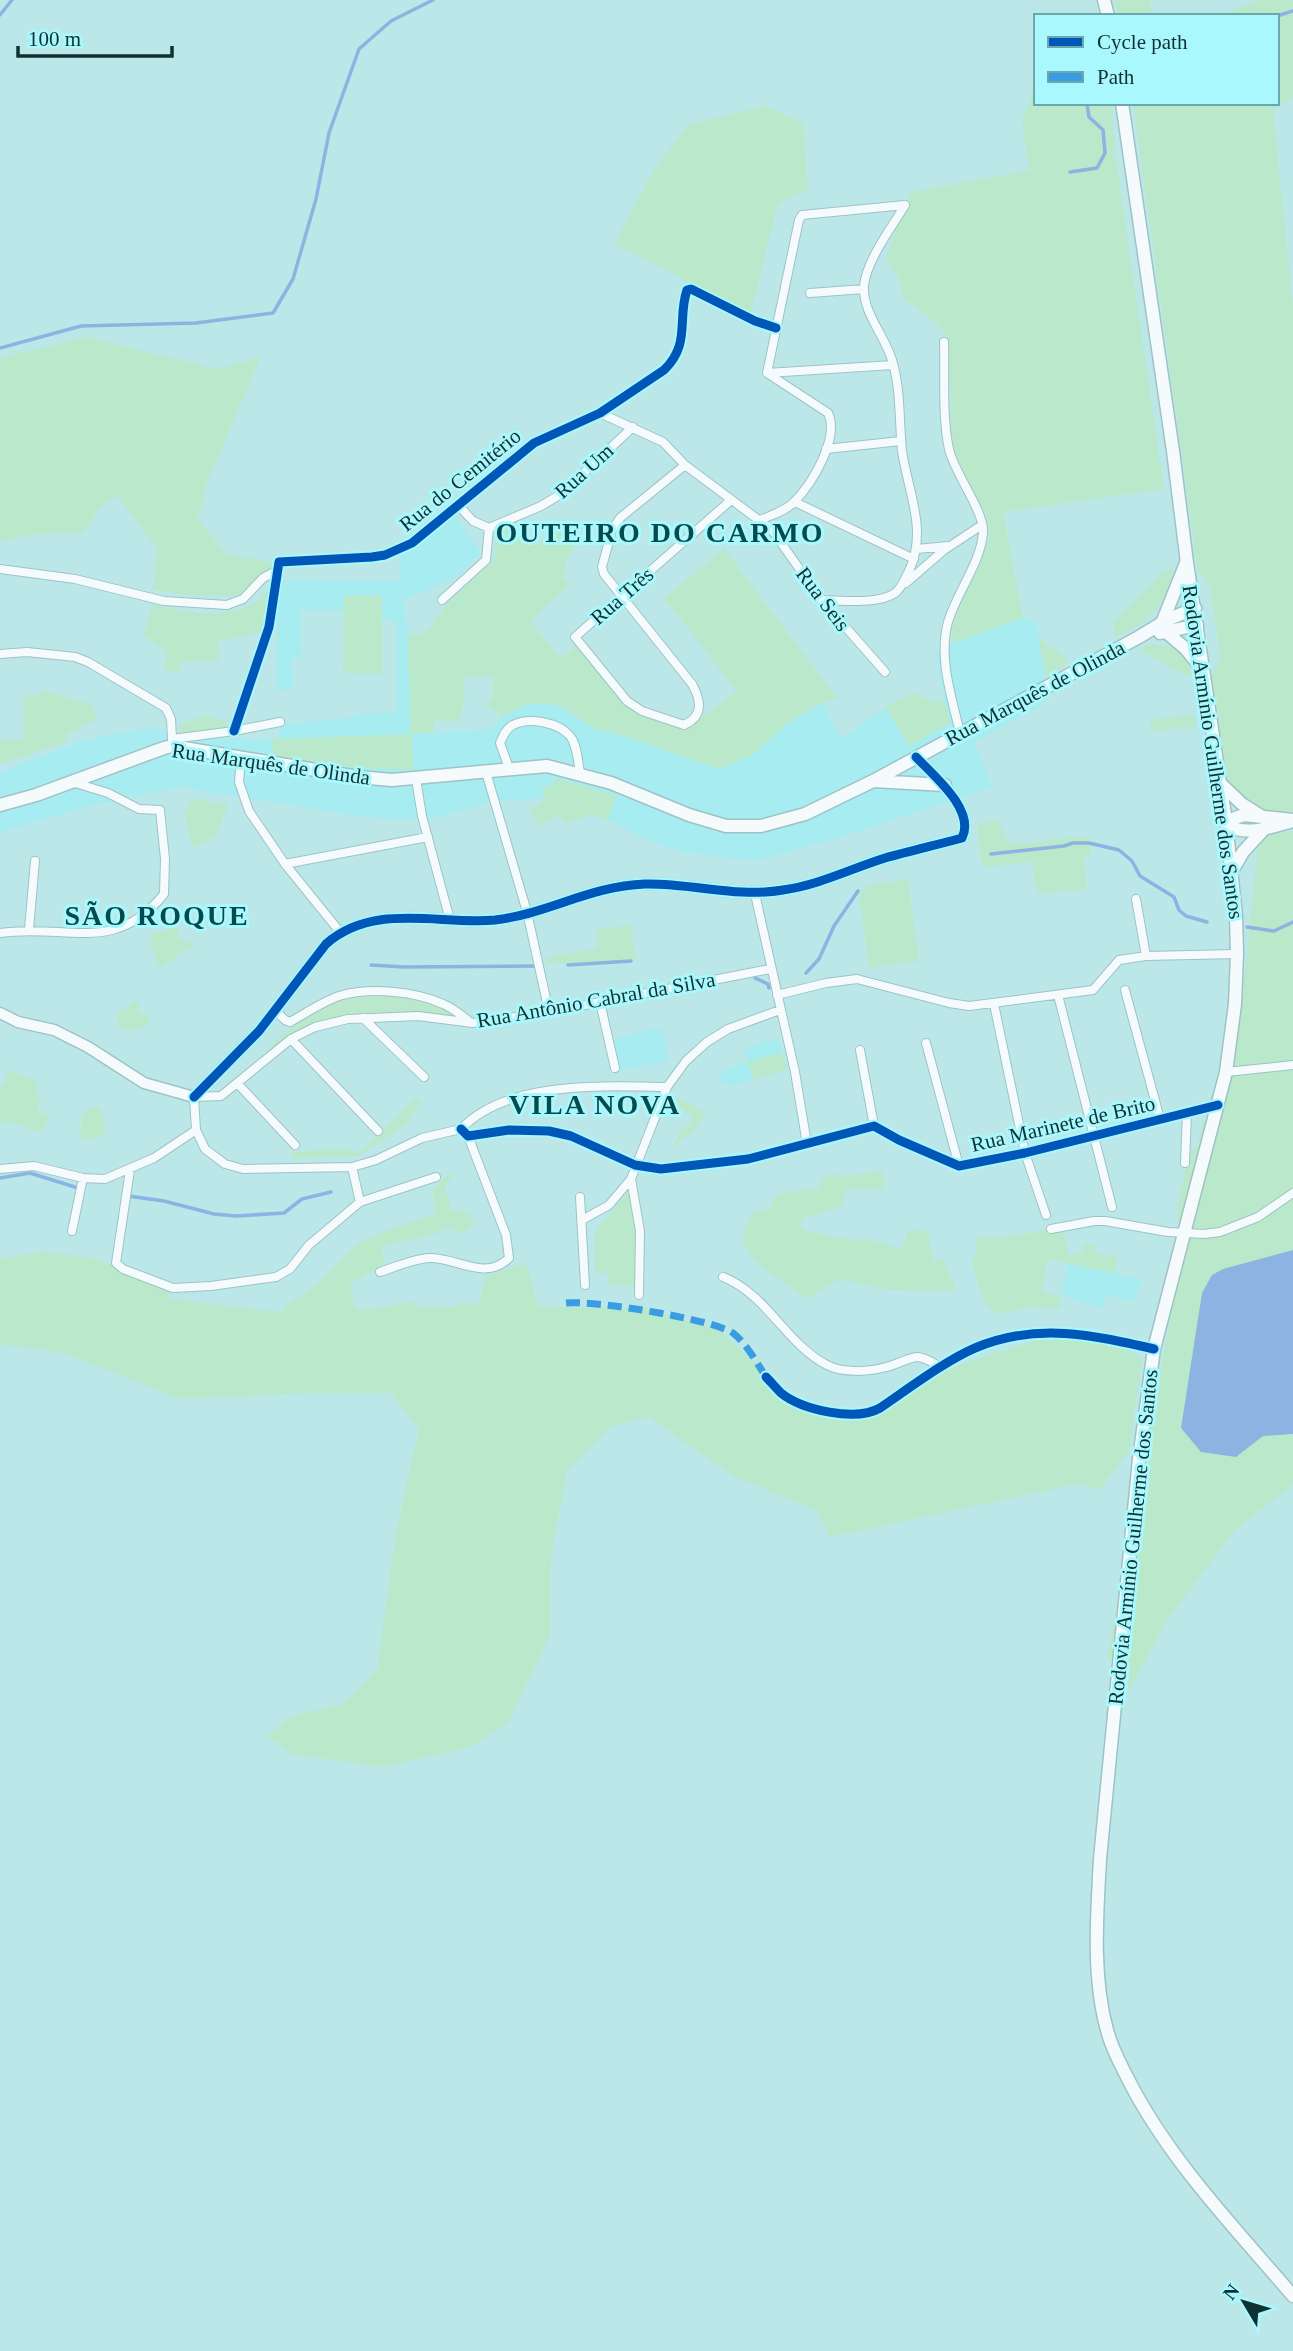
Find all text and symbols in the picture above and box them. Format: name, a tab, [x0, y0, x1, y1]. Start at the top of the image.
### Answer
scale bar	[18, 14, 172, 58]
legend	[1034, 14, 1279, 105]
text: 100 m	[28, 27, 81, 51]
text: Cycle path	[1097, 30, 1188, 54]
text: Path	[1097, 65, 1135, 89]
street label: Rua do Cemitério	[394, 424, 526, 536]
street label: Rua Um	[550, 438, 618, 504]
district label: OUTEIRO DO CARMO	[495, 517, 825, 548]
street label: Rua Três	[586, 562, 658, 630]
street label: Rua Seis	[791, 562, 855, 636]
street label: Rodovia Armínio Guilherme dos Santos	[1178, 583, 1248, 921]
street label: Rua Marquês de Olinda	[941, 635, 1130, 751]
street label: Rua Marquês de Olinda	[170, 738, 372, 790]
district label: SÃO ROQUE	[64, 900, 250, 931]
street label: Rua Antônio Cabral da Silva	[475, 967, 718, 1033]
district label: VILA NOVA	[509, 1089, 681, 1120]
street label: Rua Marinete de Brito	[969, 1091, 1157, 1157]
street label: Rodovia Armínio Guilherme dos Santos	[1103, 1368, 1163, 1706]
north arrow	[1209, 2267, 1279, 2337]
text: N	[1218, 2280, 1244, 2304]

